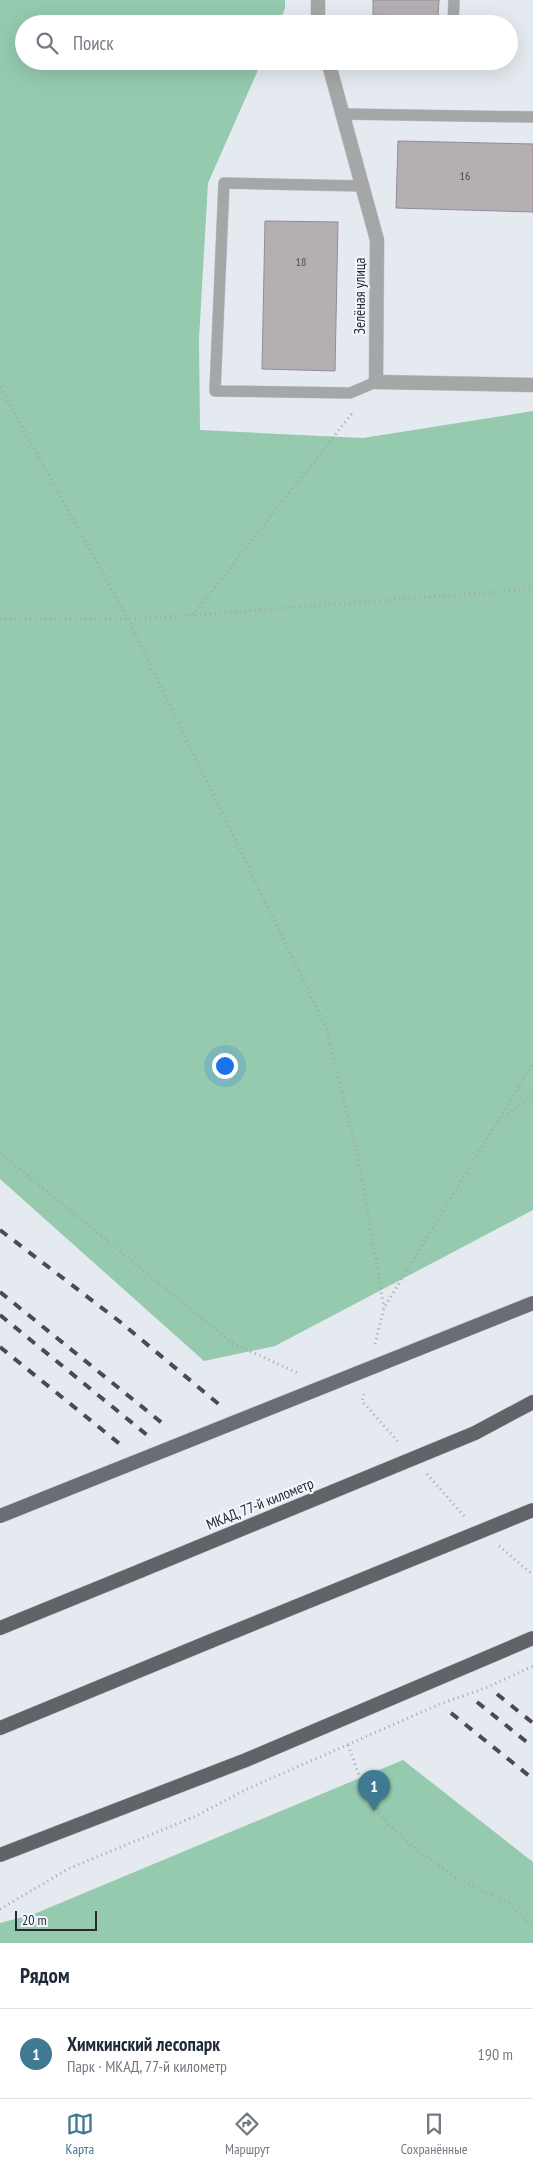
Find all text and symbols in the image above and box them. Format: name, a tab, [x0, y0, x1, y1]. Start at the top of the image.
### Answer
search box	[15, 15, 518, 70]
icon: search	[33, 29, 61, 57]
text: Поиск	[73, 31, 114, 55]
house number: 16	[460, 168, 470, 183]
house number: 18	[296, 254, 306, 269]
street label: Зелёная улица	[350, 258, 369, 334]
your location	[212, 1053, 238, 1079]
street label: МКАД, 77-й километр	[203, 1473, 316, 1534]
pin: 1	[358, 1770, 390, 1811]
scale bar	[15, 1908, 98, 1931]
text: 20 m	[22, 1911, 47, 1929]
text: Рядом	[20, 1962, 70, 1989]
text: Химкинский лесопарк	[67, 2032, 220, 2056]
text: 1	[32, 2044, 40, 2064]
text: 190 m	[478, 2044, 513, 2064]
text: Парк · МКАД, 77-й километр	[67, 2056, 227, 2076]
tab: Карта	[66, 2110, 94, 2158]
tab: Маршрут	[225, 2110, 270, 2158]
tab: Сохранённые	[401, 2110, 467, 2158]

